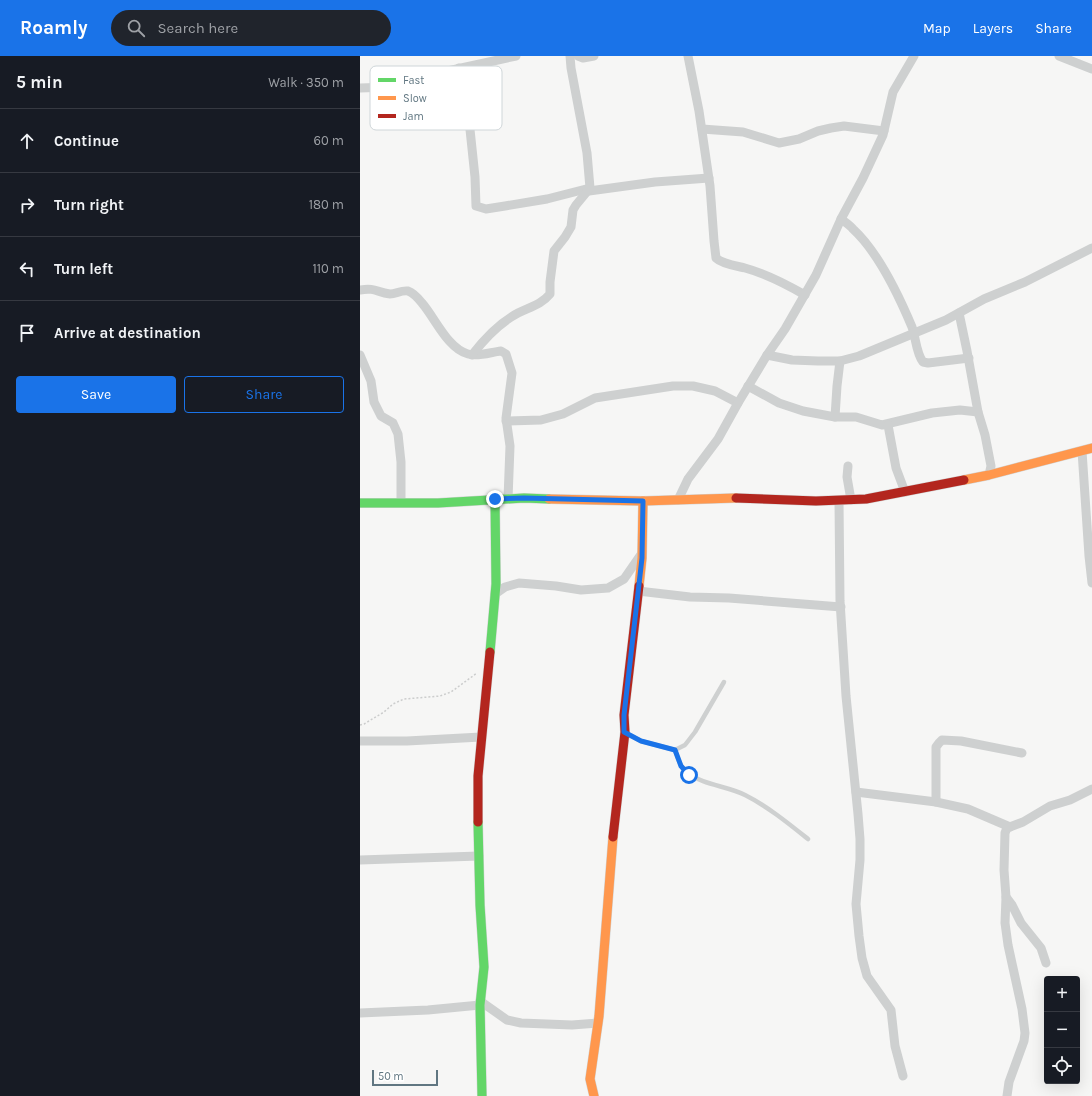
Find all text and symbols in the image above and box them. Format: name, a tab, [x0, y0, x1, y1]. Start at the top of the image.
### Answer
search box	[111, 10, 391, 46]
text: Roamly	[20, 17, 87, 39]
icon: search	[125, 17, 147, 39]
text: Search here	[157, 19, 238, 37]
text: Map	[923, 20, 951, 37]
text: Layers	[973, 20, 1013, 37]
text: Share	[1035, 20, 1072, 37]
legend	[370, 66, 502, 130]
text: 5 min	[16, 72, 63, 92]
text: Fast	[403, 74, 424, 87]
text: Walk · 350 m	[268, 75, 344, 90]
text: Slow	[403, 92, 427, 105]
text: Jam	[403, 110, 424, 123]
icon: ahead	[16, 130, 38, 152]
text: Continue	[54, 132, 119, 150]
text: 60 m	[314, 133, 344, 148]
icon: right	[16, 194, 38, 216]
text: Turn right	[54, 196, 124, 214]
text: 180 m	[309, 197, 344, 212]
icon: left	[16, 258, 38, 280]
text: Turn left	[54, 260, 113, 278]
text: 110 m	[312, 261, 344, 276]
icon: arrive	[16, 322, 38, 344]
text: Arrive at destination	[54, 324, 201, 342]
button: Save	[16, 376, 176, 413]
button: Share	[184, 376, 344, 413]
route end	[486, 490, 504, 508]
route start	[680, 766, 698, 784]
map controls	[1044, 976, 1080, 1084]
button: +	[1044, 976, 1080, 1012]
button: −	[1044, 1012, 1080, 1048]
button: locate	[1044, 1048, 1080, 1084]
scale bar	[372, 1068, 438, 1087]
text: 50 m	[378, 1070, 404, 1083]

